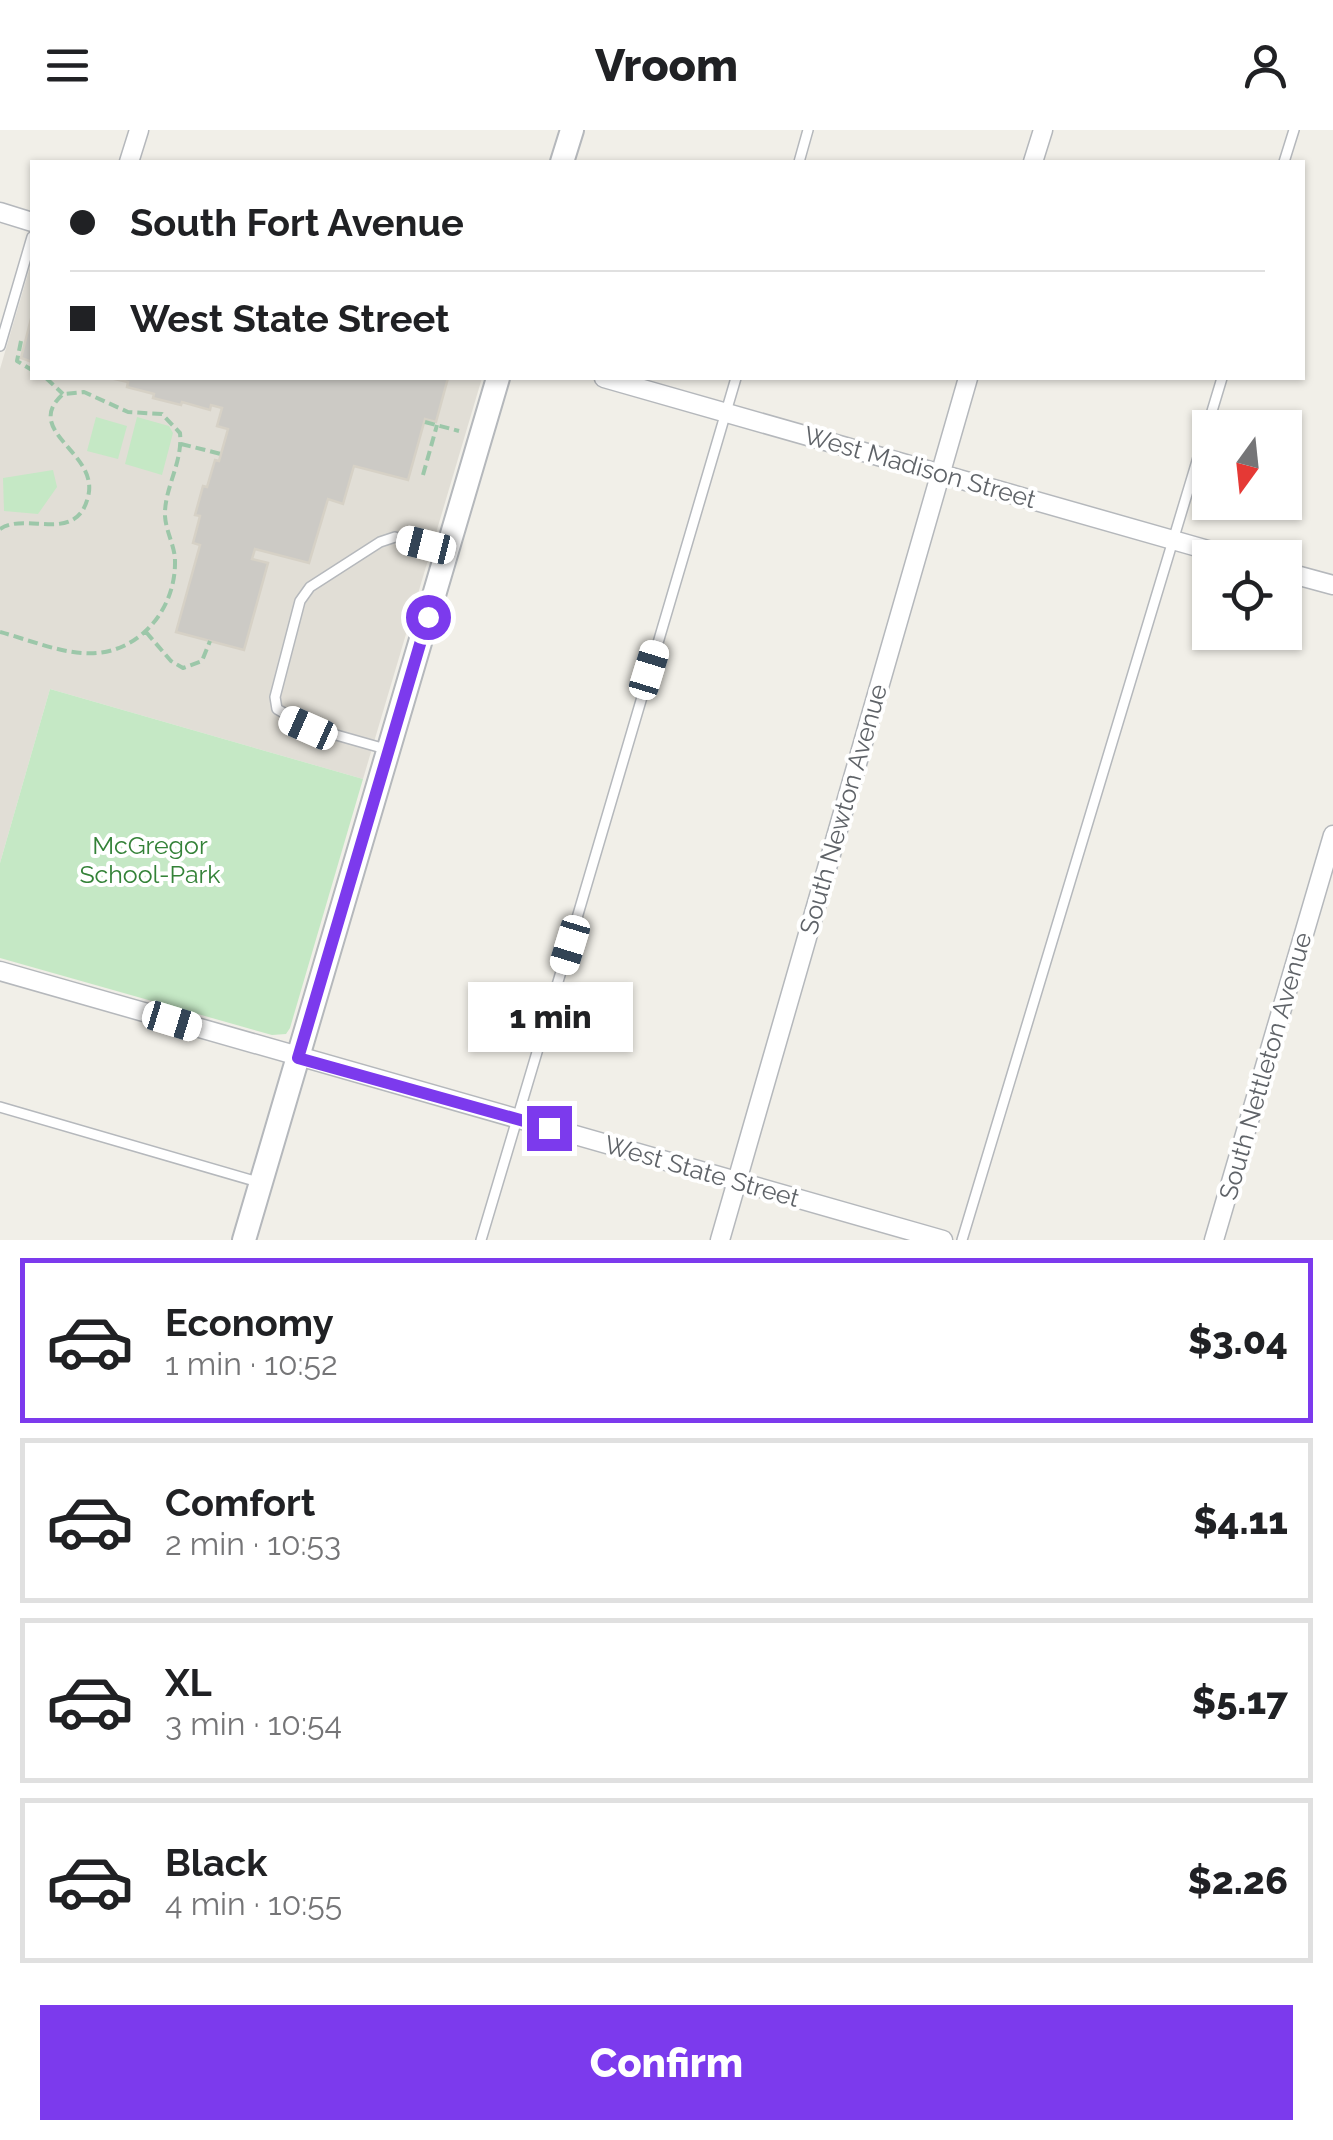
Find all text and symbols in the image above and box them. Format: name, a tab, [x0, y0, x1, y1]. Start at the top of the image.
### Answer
icon: menu	[40, 38, 95, 93]
icon: person	[1238, 38, 1293, 93]
text: Vroom	[595, 39, 738, 92]
text: South Fort Avenue	[130, 200, 464, 245]
text: West State Street	[130, 296, 450, 341]
north arrow	[1192, 410, 1302, 520]
map controls	[1192, 410, 1302, 650]
street label: West Madison Street	[801, 420, 1040, 515]
car	[393, 523, 459, 567]
button: locate	[1192, 540, 1302, 650]
route start	[406, 595, 451, 640]
car	[626, 637, 672, 703]
street label: South Newton Avenue	[793, 680, 893, 938]
car	[274, 702, 342, 754]
park label: McGregor School-Park	[79, 830, 221, 889]
car	[547, 912, 593, 978]
street label: South Nettleton Avenue	[1212, 929, 1318, 1203]
callout: 1 min	[466, 983, 632, 1053]
car	[139, 998, 205, 1044]
text: 1 min	[509, 998, 592, 1035]
route end	[527, 1106, 572, 1151]
street label: West State Street	[601, 1129, 804, 1213]
icon: car	[45, 1296, 135, 1386]
text: Economy	[165, 1300, 334, 1345]
text: $3.04	[1188, 1318, 1288, 1363]
text: 1 min · 10:52	[165, 1345, 338, 1382]
icon: car	[45, 1476, 135, 1566]
text: Comfort	[165, 1480, 315, 1525]
text: $4.11	[1193, 1498, 1288, 1543]
text: 2 min · 10:53	[165, 1525, 341, 1562]
icon: car	[45, 1656, 135, 1746]
text: XL	[165, 1660, 212, 1705]
text: $5.17	[1192, 1678, 1288, 1723]
text: 3 min · 10:54	[165, 1705, 342, 1742]
icon: car	[45, 1836, 135, 1926]
text: Black	[165, 1840, 267, 1885]
text: $2.26	[1187, 1858, 1288, 1903]
text: 4 min · 10:55	[165, 1885, 342, 1922]
button: Confirm	[40, 2005, 1293, 2120]

